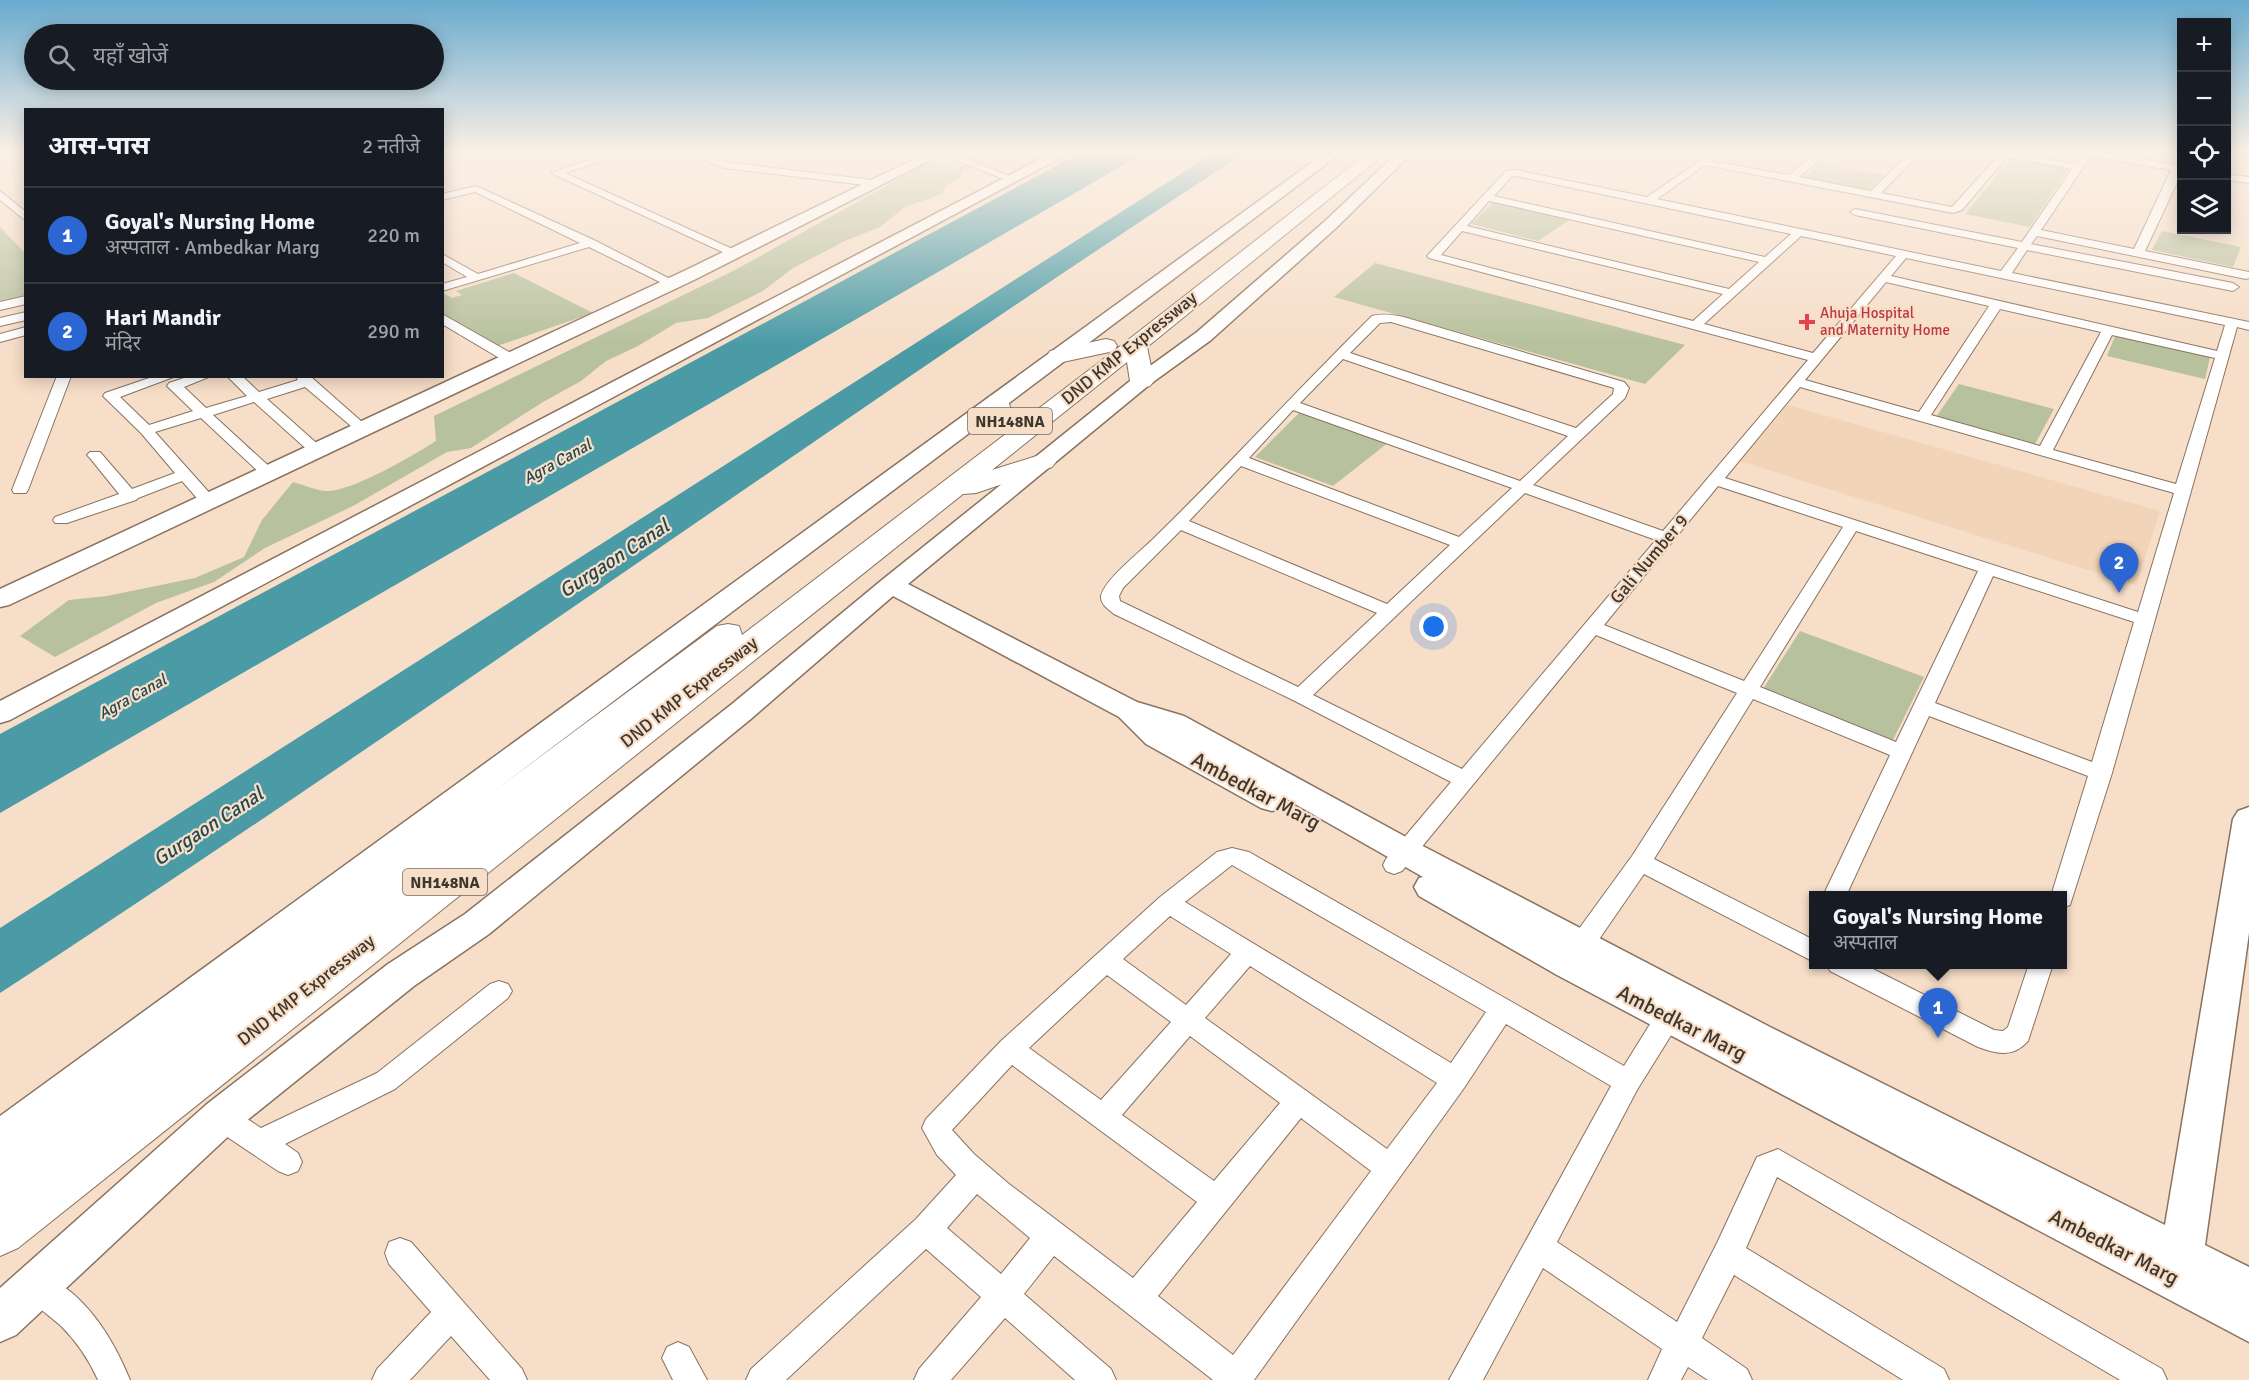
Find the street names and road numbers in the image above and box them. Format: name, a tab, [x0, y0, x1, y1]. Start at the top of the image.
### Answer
street label: DND KMP Expressway	[1057, 286, 1202, 409]
road number: NH148NA	[968, 408, 1052, 434]
street label: Gali Number 9	[1605, 510, 1693, 608]
street label: DND KMP Expressway	[616, 631, 762, 752]
street label: Ambedkar Marg	[1187, 746, 1325, 836]
road number: NH148NA	[403, 869, 487, 895]
street label: DND KMP Expressway	[233, 929, 379, 1050]
street label: Ambedkar Marg	[1613, 979, 1751, 1067]
street label: Ambedkar Marg	[2045, 1203, 2183, 1291]

